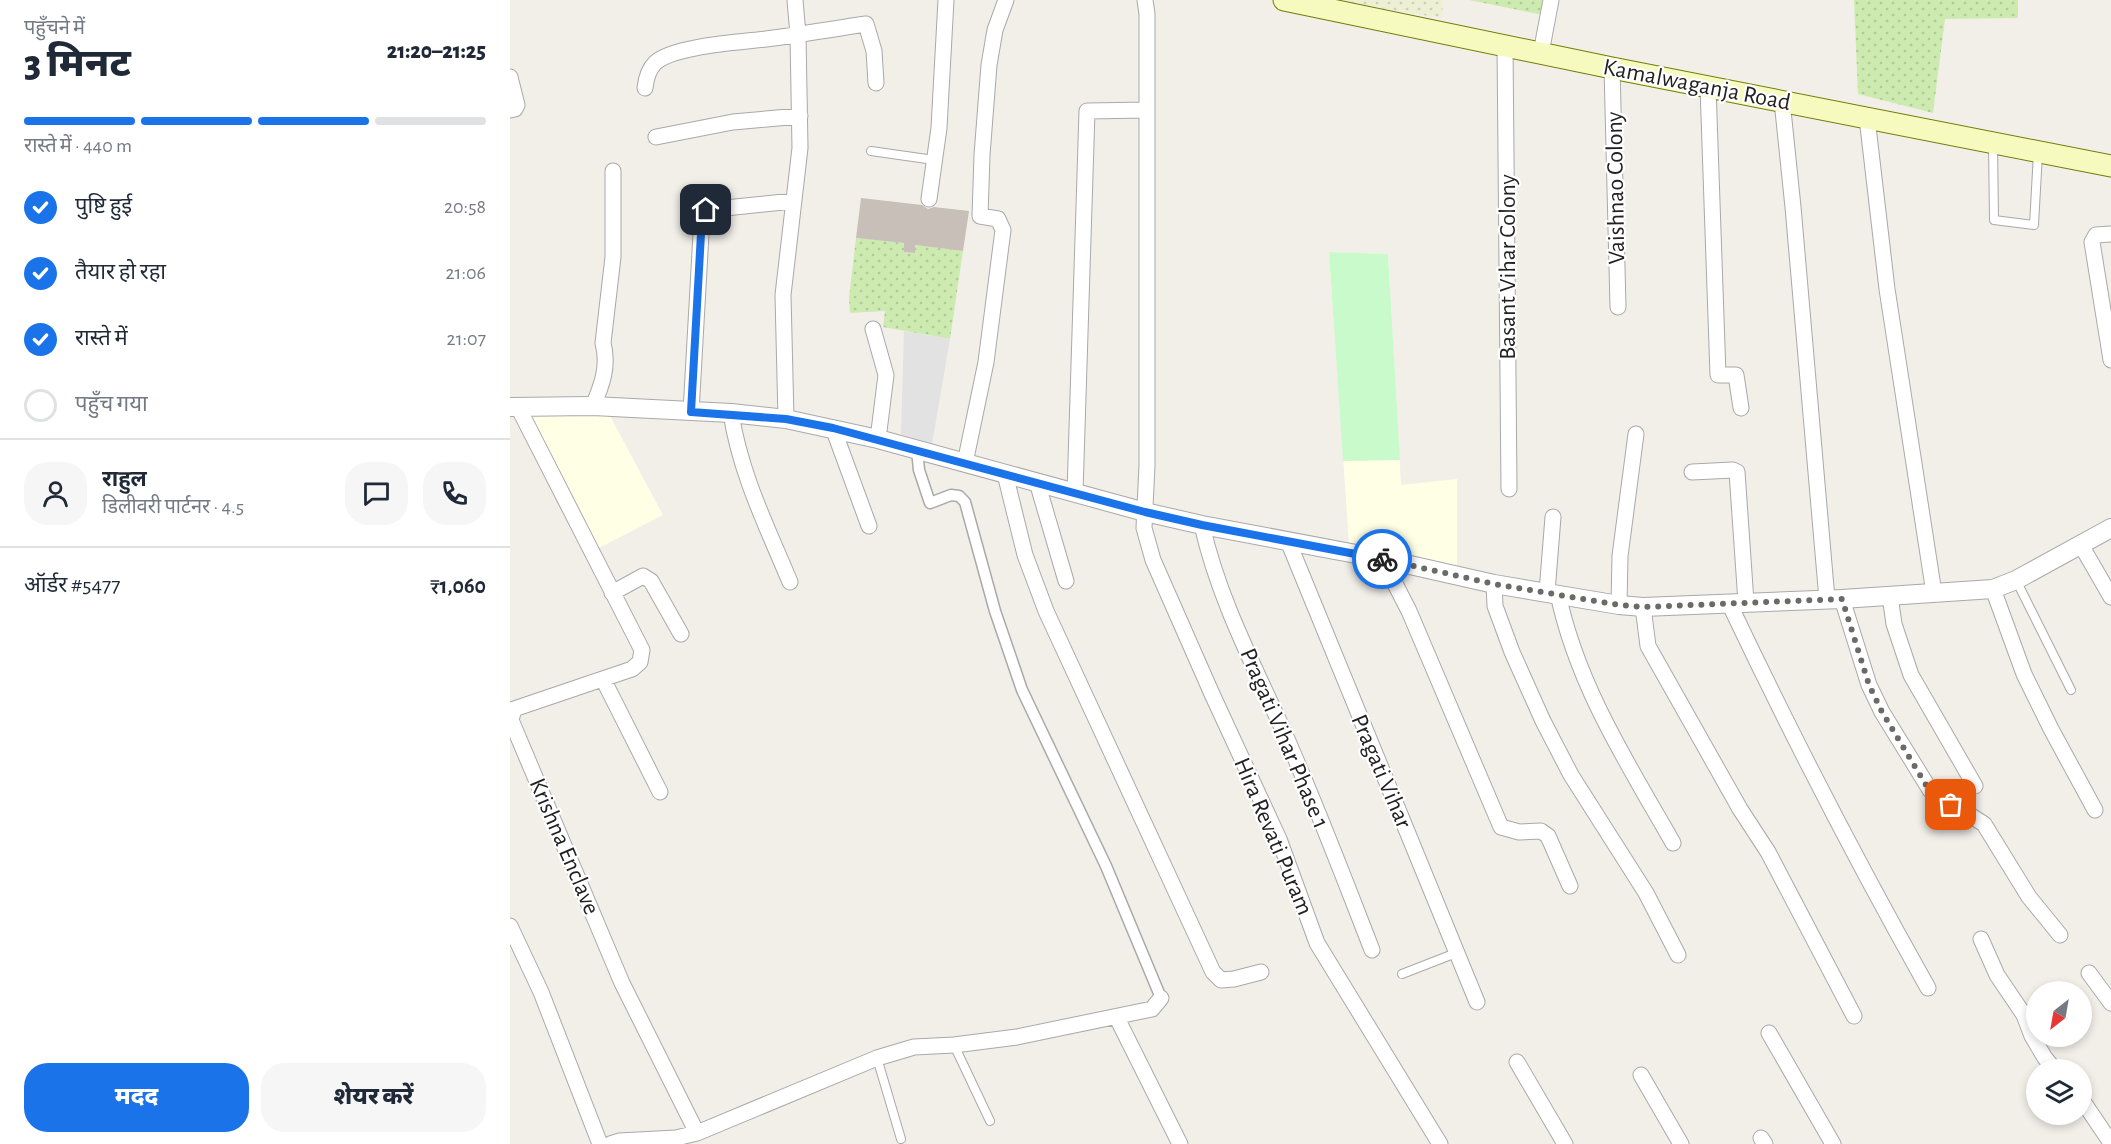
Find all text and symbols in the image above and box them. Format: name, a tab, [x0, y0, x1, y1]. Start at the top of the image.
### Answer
text: पहुँचने में	[24, 18, 85, 38]
text: 21:20–21:25	[387, 40, 486, 62]
text: 3 मिनट	[24, 45, 131, 84]
street label: Kamalwaganja Road	[1601, 55, 1793, 115]
street label: Vaishnao Colony	[1603, 111, 1629, 265]
text: रास्ते में · 440 m	[24, 136, 132, 156]
street label: Basant Vihar Colony	[1496, 174, 1520, 360]
pin	[680, 184, 731, 235]
icon: check	[24, 191, 57, 224]
icon: home	[689, 193, 722, 226]
text: पुष्टि हुई	[75, 195, 132, 217]
text: 20:58	[444, 197, 486, 217]
icon: check	[24, 257, 57, 290]
text: तैयार हो रहा	[75, 261, 166, 283]
text: 21:06	[445, 263, 486, 283]
icon: check	[24, 323, 57, 356]
text: रास्ते में	[75, 327, 128, 349]
text: 21:07	[447, 329, 486, 349]
text: पहुँच गया	[75, 393, 148, 415]
button: person	[24, 462, 87, 525]
button: chat	[345, 462, 408, 525]
button: phone	[423, 462, 486, 525]
text: राहुल	[102, 468, 147, 490]
text: डिलीवरी पार्टनर · 4.5	[102, 497, 244, 517]
courier	[1352, 529, 1412, 589]
icon: bike	[1366, 543, 1399, 576]
text: ऑर्डर #5477	[24, 574, 120, 596]
text: ₹1,060	[430, 575, 486, 597]
street label: Pragati Vihar Phase 1	[1235, 645, 1333, 832]
street label: Pragati Vihar	[1346, 711, 1416, 832]
street label: Hira Revati Puram	[1229, 754, 1317, 919]
street label: Krishna Enclave	[525, 775, 604, 918]
pin	[1925, 779, 1976, 830]
icon: bag	[1934, 788, 1967, 821]
north arrow	[2026, 981, 2092, 1047]
map controls	[2026, 981, 2092, 1125]
button: layers	[2026, 1059, 2092, 1125]
button: मदद	[24, 1063, 249, 1132]
button: शेयर करें	[261, 1063, 486, 1132]

